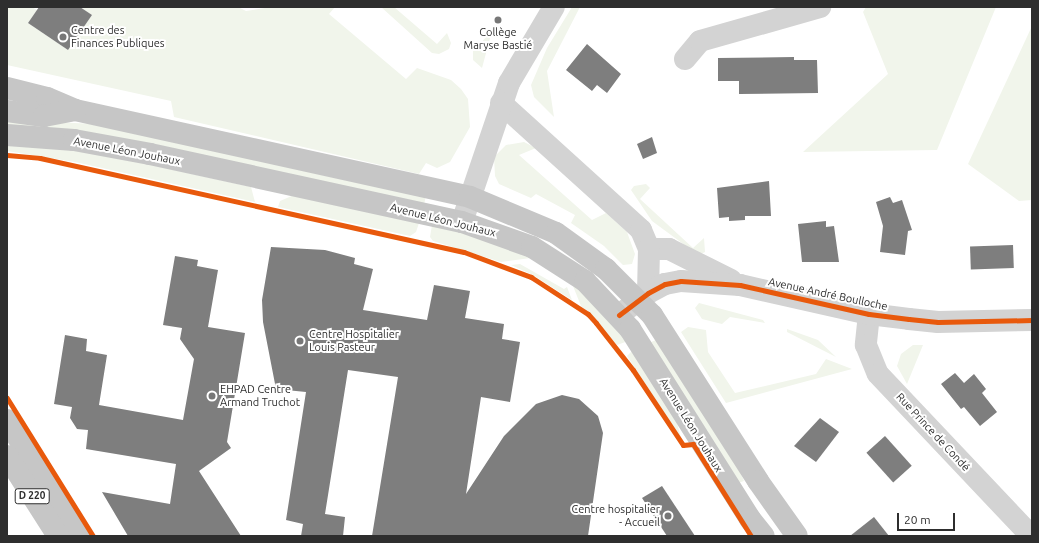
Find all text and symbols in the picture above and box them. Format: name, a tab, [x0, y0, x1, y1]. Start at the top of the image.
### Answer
marker: Collège Maryse Bastié	[493, 15, 503, 25]
place label: Centre des Finances Publiques	[71, 24, 165, 50]
place label: Collège Maryse Bastié	[464, 26, 532, 52]
marker: Centre des Finances Publiques	[58, 32, 68, 42]
street label: Avenue Léon Jouhaux	[73, 134, 181, 168]
street label: Avenue Léon Jouhaux	[389, 200, 497, 240]
street label: Avenue André Boulloche	[767, 275, 889, 313]
place label: Centre Hospitalier Louis Pasteur	[309, 328, 399, 354]
marker: Centre Hospitalier Louis Pasteur	[294, 335, 306, 347]
street label: Avenue Léon Jouhaux	[657, 376, 725, 474]
place label: EHPAD Centre Armand Truchot	[220, 383, 300, 409]
street label: Rue Prince de Condé	[893, 390, 973, 474]
marker: EHPAD Centre Armand Truchot	[207, 391, 217, 401]
road number: D 220	[14, 488, 50, 504]
place label: Centre hospitalier - Accueil	[571, 503, 660, 529]
scale bar	[899, 505, 957, 531]
marker: Centre hospitalier - Accueil	[663, 511, 673, 521]
text: 20 m	[904, 513, 931, 526]

